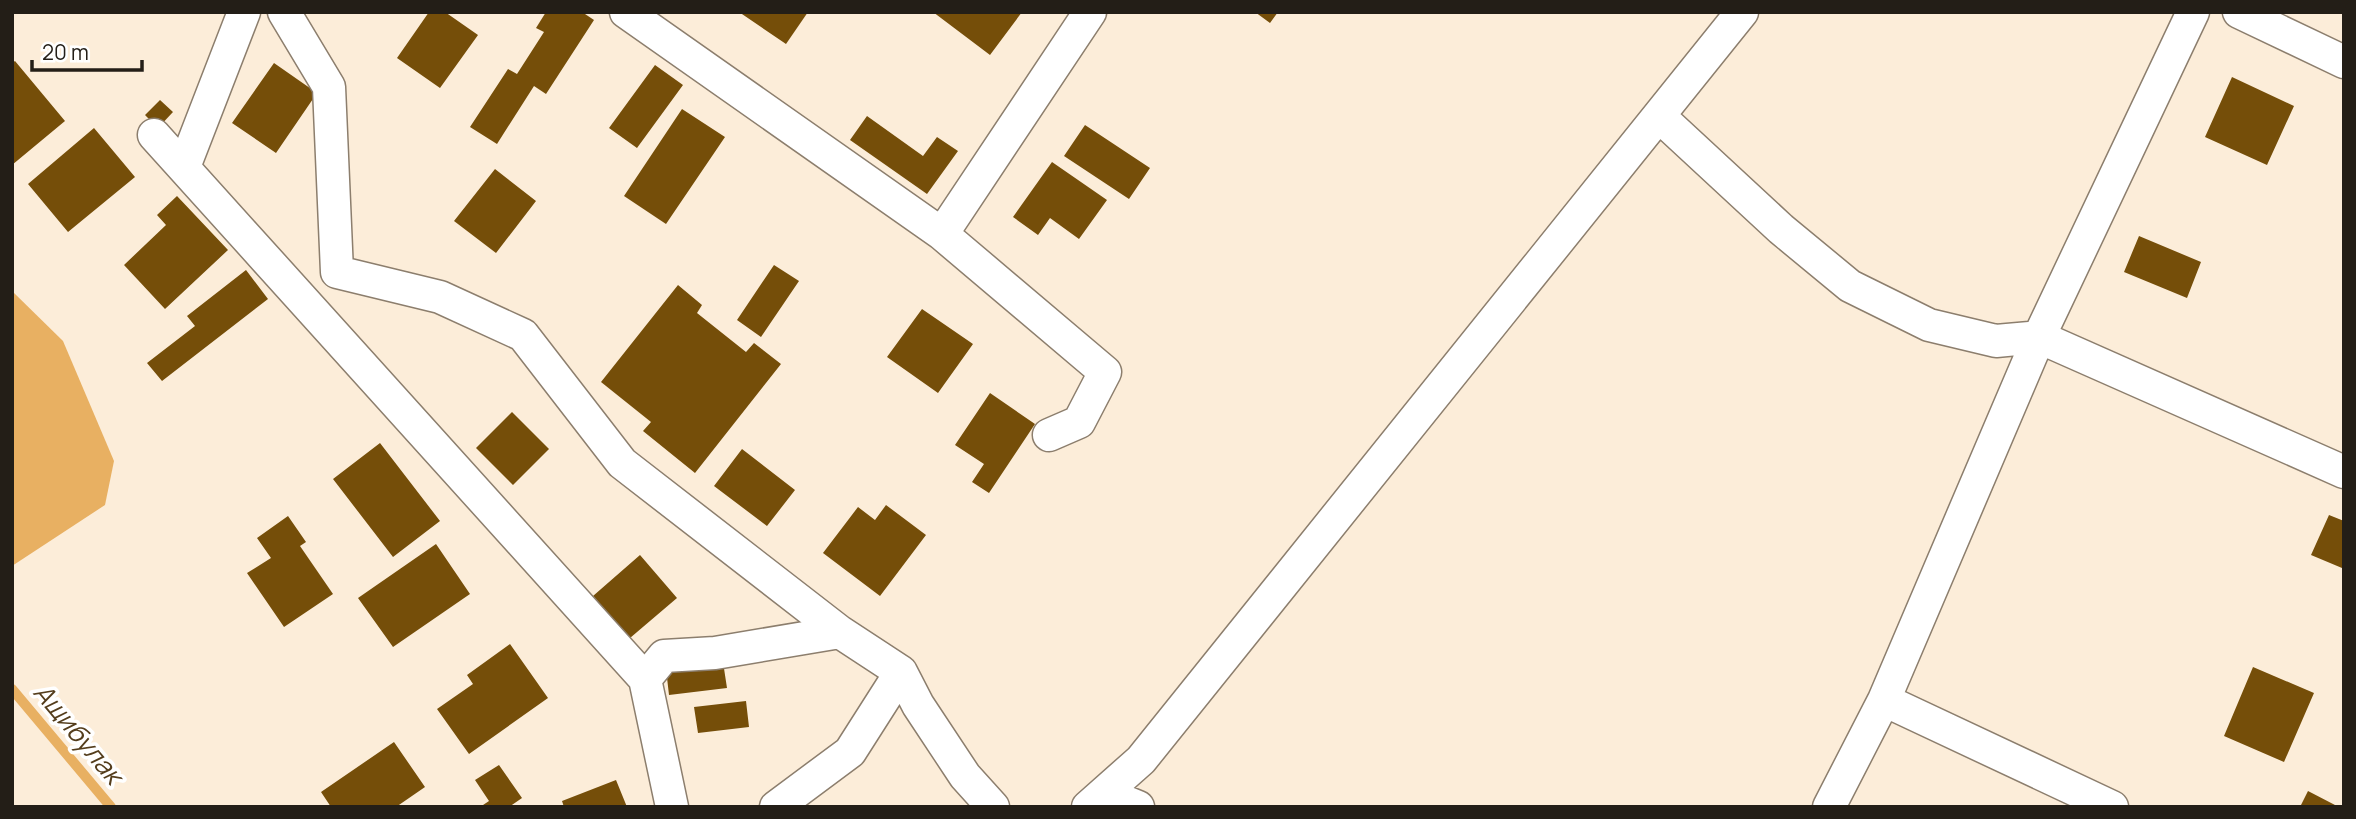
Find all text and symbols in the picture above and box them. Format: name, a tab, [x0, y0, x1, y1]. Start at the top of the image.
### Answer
scale bar	[32, 28, 142, 72]
text: 20 m	[42, 38, 89, 66]
water label: Ащибулак	[26, 675, 134, 794]

